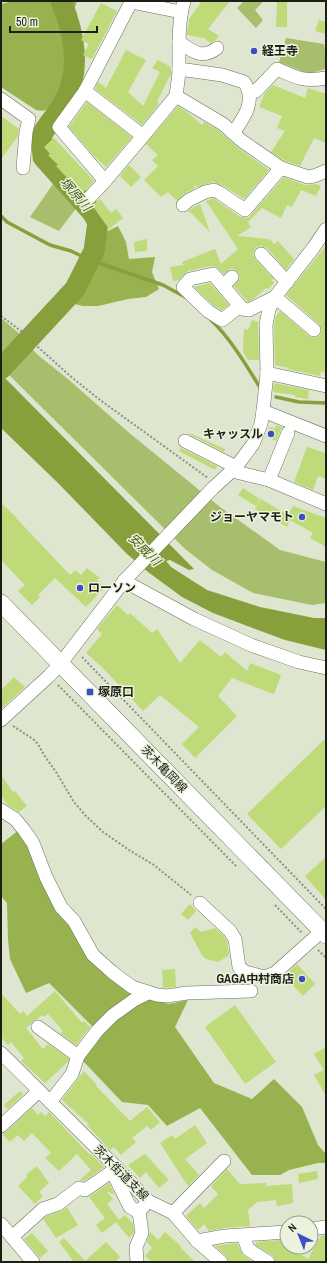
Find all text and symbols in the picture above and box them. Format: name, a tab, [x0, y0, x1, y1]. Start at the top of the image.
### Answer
scale bar	[10, 8, 97, 34]
text: 50 m	[16, 14, 38, 30]
place label: 経王寺	[262, 43, 298, 59]
marker: 経王寺	[249, 46, 259, 56]
water label: 塚原川	[56, 174, 96, 216]
place label: キャッスル	[203, 426, 263, 442]
marker: キャッスル	[266, 429, 276, 439]
place label: ジョーヤマモト	[210, 509, 294, 525]
marker: ジョーヤマモト	[297, 512, 307, 522]
water label: 安威川	[125, 530, 166, 571]
place label: ローソン	[88, 580, 136, 596]
marker: ローソン	[75, 583, 85, 593]
place label: 塚原口	[98, 684, 134, 700]
marker: 塚原口	[85, 687, 95, 697]
street label: 茨木亀岡線	[137, 742, 191, 796]
place label: GAGA中村商店	[216, 971, 294, 987]
marker: GAGA中村商店	[297, 974, 307, 984]
street label: 茨木街道支線	[90, 1142, 152, 1204]
north arrow	[279, 1215, 319, 1255]
text: N	[285, 1220, 299, 1235]

